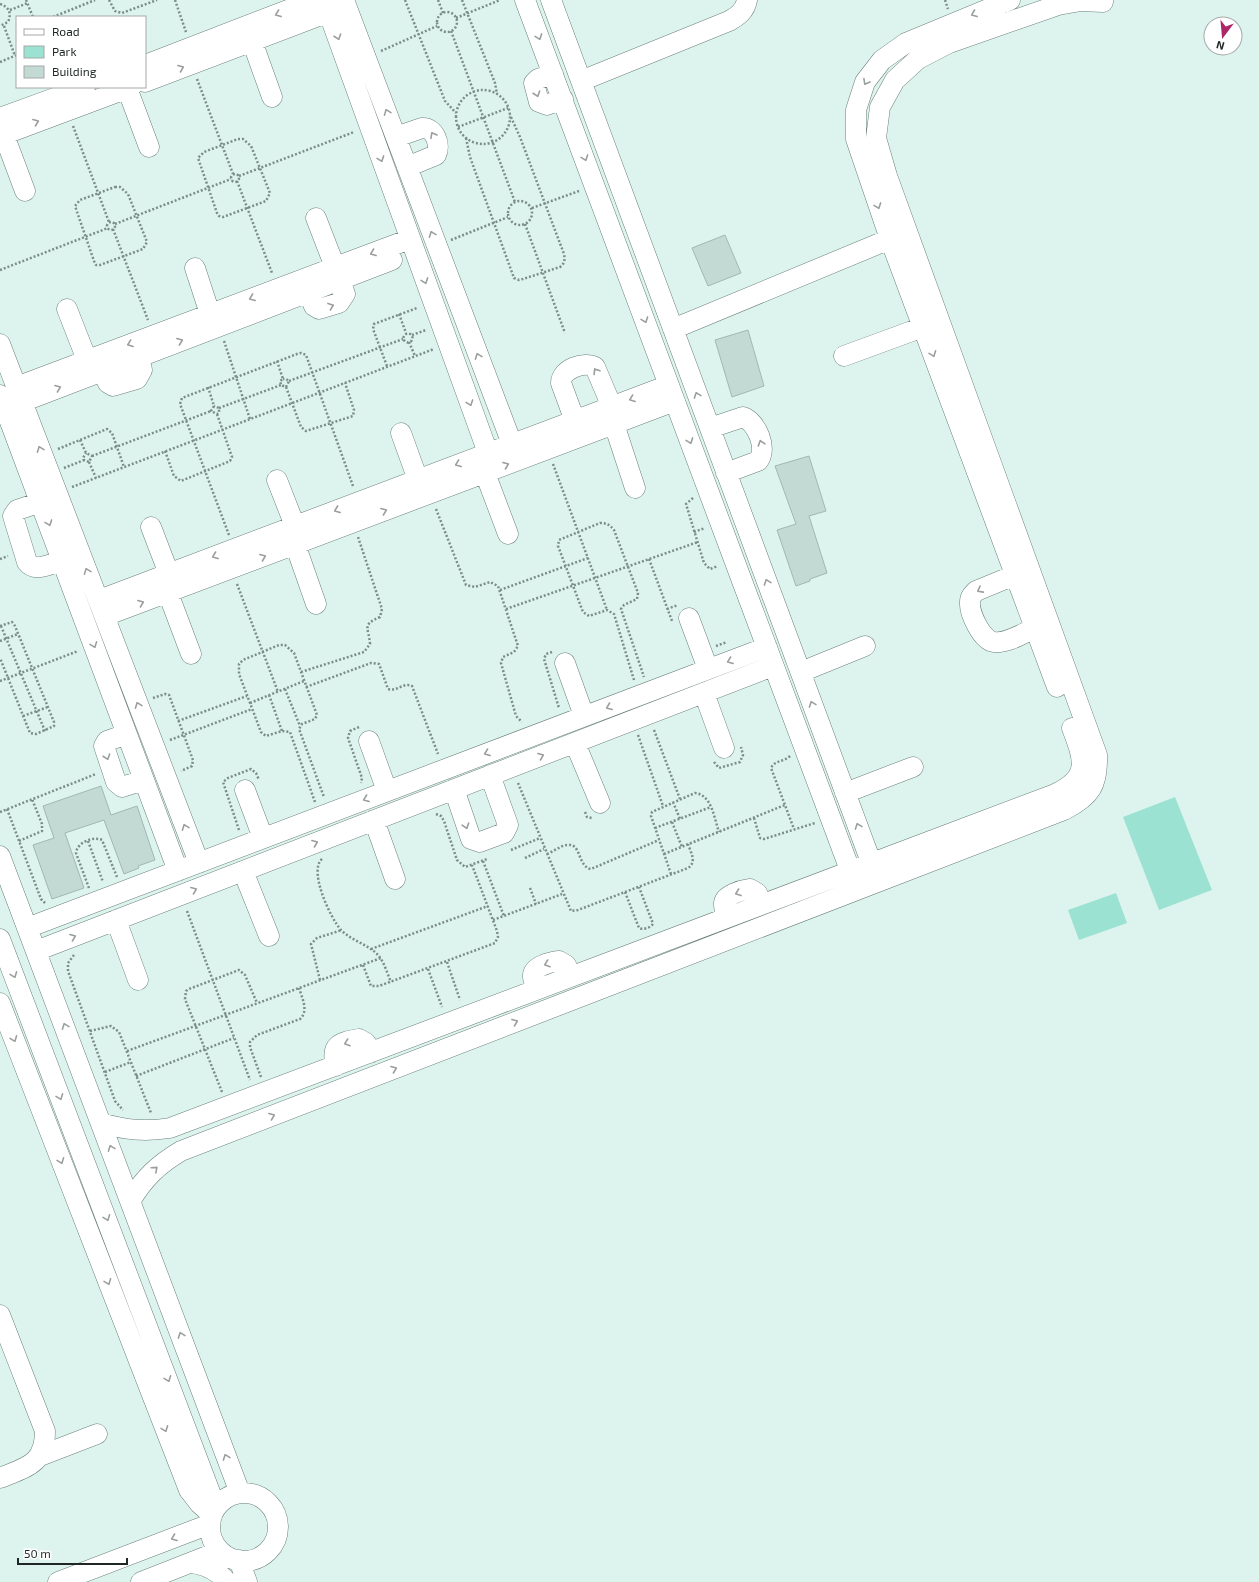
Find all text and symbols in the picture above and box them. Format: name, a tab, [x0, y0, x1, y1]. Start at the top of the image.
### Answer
one-way arrow	[274, 10, 281, 18]
one-way arrow	[970, 10, 977, 18]
legend	[16, 16, 146, 88]
north arrow	[1203, 16, 1243, 56]
text: Road	[52, 24, 80, 38]
one-way arrow	[333, 33, 341, 40]
one-way arrow	[535, 33, 543, 40]
text: N	[1214, 39, 1226, 53]
text: Park	[52, 44, 77, 58]
text: Building	[52, 64, 97, 78]
one-way arrow	[178, 64, 185, 72]
one-way arrow	[864, 78, 871, 85]
one-way arrow	[532, 90, 540, 97]
one-way arrow	[383, 109, 391, 116]
one-way arrow	[33, 119, 40, 127]
one-way arrow	[431, 132, 438, 139]
one-way arrow	[580, 155, 588, 162]
one-way arrow	[376, 156, 385, 163]
one-way arrow	[873, 203, 882, 210]
one-way arrow	[429, 230, 437, 237]
one-way arrow	[370, 248, 377, 256]
one-way arrow	[421, 278, 429, 285]
one-way arrow	[248, 294, 255, 302]
one-way arrow	[328, 302, 335, 310]
one-way arrow	[640, 316, 648, 323]
one-way arrow	[176, 338, 183, 346]
one-way arrow	[127, 340, 134, 348]
one-way arrow	[928, 351, 936, 358]
one-way arrow	[475, 352, 483, 359]
one-way arrow	[594, 368, 601, 375]
one-way arrow	[55, 384, 62, 392]
one-way arrow	[694, 391, 702, 398]
one-way arrow	[629, 394, 636, 402]
one-way arrow	[465, 400, 473, 407]
one-way arrow	[685, 438, 693, 445]
one-way arrow	[757, 440, 765, 447]
one-way arrow	[37, 446, 45, 453]
one-way arrow	[455, 460, 462, 468]
one-way arrow	[502, 461, 509, 469]
one-way arrow	[333, 506, 340, 514]
one-way arrow	[381, 507, 388, 515]
one-way arrow	[44, 520, 52, 527]
one-way arrow	[212, 552, 219, 560]
one-way arrow	[259, 553, 266, 561]
one-way arrow	[84, 567, 92, 574]
one-way arrow	[763, 579, 772, 586]
one-way arrow	[977, 586, 984, 593]
one-way arrow	[138, 599, 145, 607]
one-way arrow	[90, 642, 98, 649]
one-way arrow	[727, 656, 734, 664]
one-way arrow	[809, 700, 817, 707]
one-way arrow	[135, 702, 143, 709]
one-way arrow	[605, 702, 612, 710]
one-way arrow	[484, 749, 491, 757]
one-way arrow	[537, 752, 544, 760]
one-way arrow	[102, 753, 110, 760]
one-way arrow	[362, 795, 369, 803]
one-way arrow	[461, 822, 470, 829]
one-way arrow	[854, 822, 862, 829]
one-way arrow	[181, 823, 189, 830]
one-way arrow	[312, 839, 319, 847]
one-way arrow	[190, 886, 197, 894]
one-way arrow	[734, 888, 741, 896]
one-way arrow	[69, 933, 76, 941]
one-way arrow	[544, 960, 551, 968]
one-way arrow	[9, 972, 17, 979]
one-way arrow	[511, 1019, 518, 1027]
one-way arrow	[61, 1023, 69, 1030]
one-way arrow	[10, 1036, 18, 1043]
one-way arrow	[343, 1038, 350, 1046]
one-way arrow	[390, 1066, 397, 1074]
one-way arrow	[56, 1093, 64, 1100]
one-way arrow	[269, 1112, 276, 1120]
one-way arrow	[107, 1144, 115, 1151]
one-way arrow	[57, 1157, 65, 1164]
one-way arrow	[150, 1167, 157, 1174]
one-way arrow	[102, 1215, 110, 1222]
one-way arrow	[104, 1278, 112, 1285]
one-way arrow	[178, 1332, 186, 1339]
one-way arrow	[164, 1375, 172, 1382]
one-way arrow	[161, 1426, 169, 1433]
one-way arrow	[223, 1453, 231, 1460]
one-way arrow	[170, 1533, 177, 1541]
scale bar	[18, 1540, 127, 1566]
text: 50 m	[24, 1546, 51, 1560]

